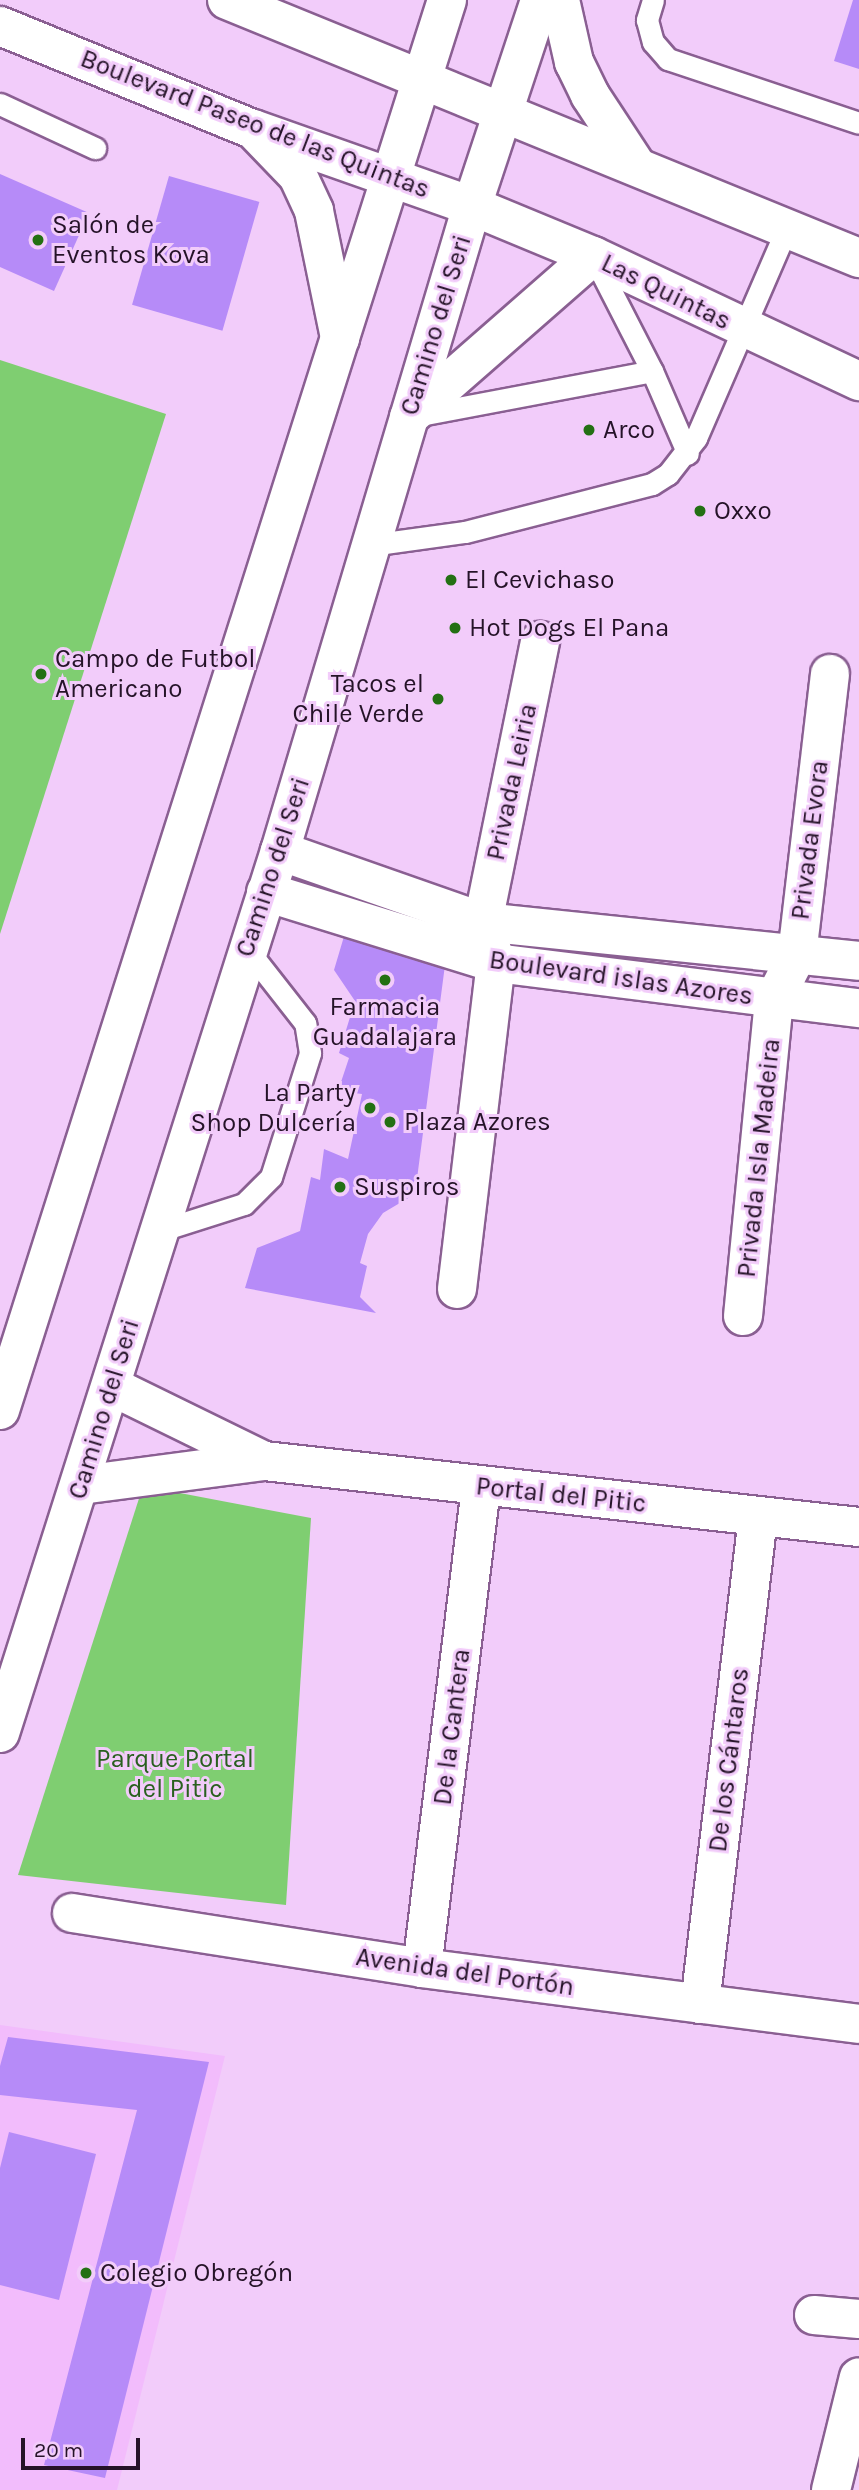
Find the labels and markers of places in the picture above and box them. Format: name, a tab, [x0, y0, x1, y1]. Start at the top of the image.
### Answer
place label: Salón de Eventos Kova	[52, 209, 210, 270]
marker: Salón de Eventos Kova	[30, 232, 46, 248]
place label: Arco	[603, 414, 655, 446]
marker: Arco	[581, 422, 597, 438]
place label: Oxxo	[714, 495, 772, 527]
marker: Oxxo	[692, 503, 708, 519]
place label: El Cevichaso	[465, 564, 614, 596]
marker: El Cevichaso	[443, 572, 459, 588]
place label: Hot Dogs El Pana	[469, 612, 669, 644]
marker: Hot Dogs El Pana	[447, 620, 463, 636]
place label: Campo de Futbol Americano	[55, 643, 255, 704]
marker: Campo de Futbol Americano	[33, 666, 49, 682]
place label: Tacos el Chile Verde	[293, 668, 424, 730]
marker: Tacos el Chile Verde	[430, 691, 446, 707]
marker: Farmacia Guadalajara	[377, 972, 393, 988]
place label: Farmacia Guadalajara	[313, 991, 457, 1052]
place label: La Party Shop Dulcería	[191, 1077, 356, 1138]
marker: La Party Shop Dulcería	[362, 1100, 378, 1116]
place label: Plaza Azores	[404, 1106, 551, 1138]
marker: Plaza Azores	[382, 1114, 398, 1130]
place label: Suspiros	[354, 1171, 459, 1203]
marker: Suspiros	[332, 1179, 348, 1195]
place label: Colegio Obregón	[100, 2257, 293, 2289]
marker: Colegio Obregón	[78, 2265, 94, 2281]

